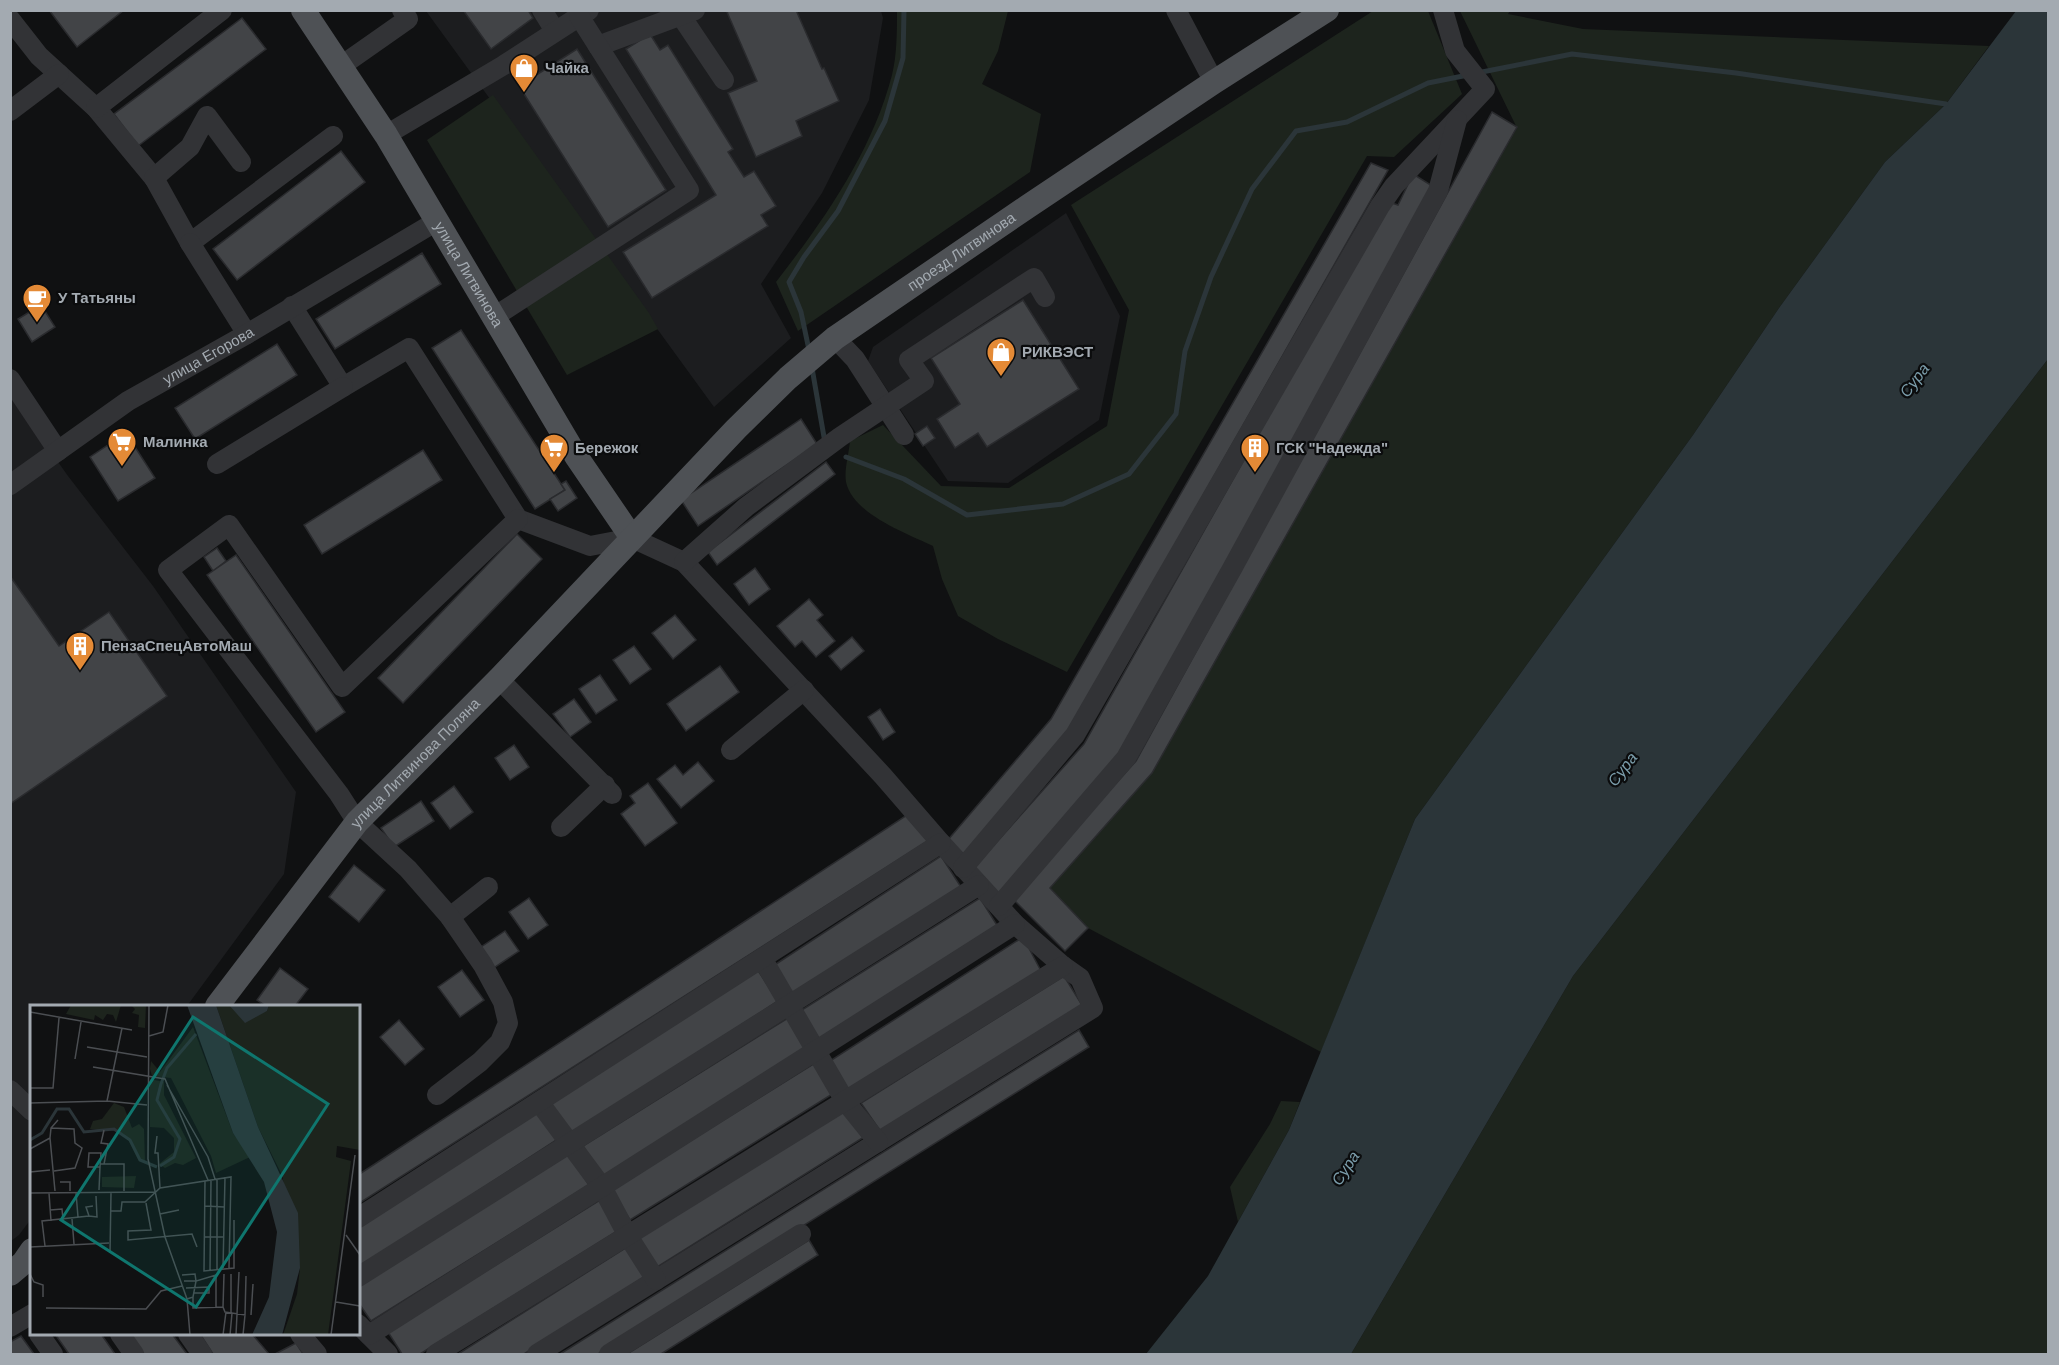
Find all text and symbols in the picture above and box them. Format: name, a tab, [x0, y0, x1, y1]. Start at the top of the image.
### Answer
shop icon: Чайка	[508, 52, 540, 94]
place label: Чайка	[545, 59, 590, 76]
street label: проезд Литвинова	[904, 208, 1019, 294]
street label: улица Литвинова	[431, 218, 507, 331]
cafe icon: У Татьяны	[21, 282, 53, 324]
place label: У Татьяны	[58, 289, 136, 306]
street label: улица Егорова	[160, 323, 257, 388]
shop icon: РИКВЭСТ	[985, 336, 1017, 378]
place label: РИКВЭСТ	[1022, 343, 1093, 360]
water label: Сура	[1896, 360, 1932, 400]
supermarket icon: Малинка	[106, 426, 138, 468]
supermarket icon: Бережок	[538, 432, 570, 474]
building icon: ГСК "Надежда"	[1239, 432, 1271, 474]
place label: Малинка	[143, 433, 208, 450]
place label: Бережок	[575, 439, 639, 456]
place label: ГСК "Надежда"	[1276, 439, 1388, 456]
building icon: ПензаСпецАвтоМаш	[64, 630, 96, 672]
place label: ПензаСпецАвтоМаш	[101, 637, 252, 654]
street label: улица Литвинова Поляна	[347, 694, 484, 831]
water label: Сура	[1604, 749, 1640, 789]
inset map	[30, 1005, 360, 1335]
water label: Сура	[1328, 1148, 1363, 1188]

